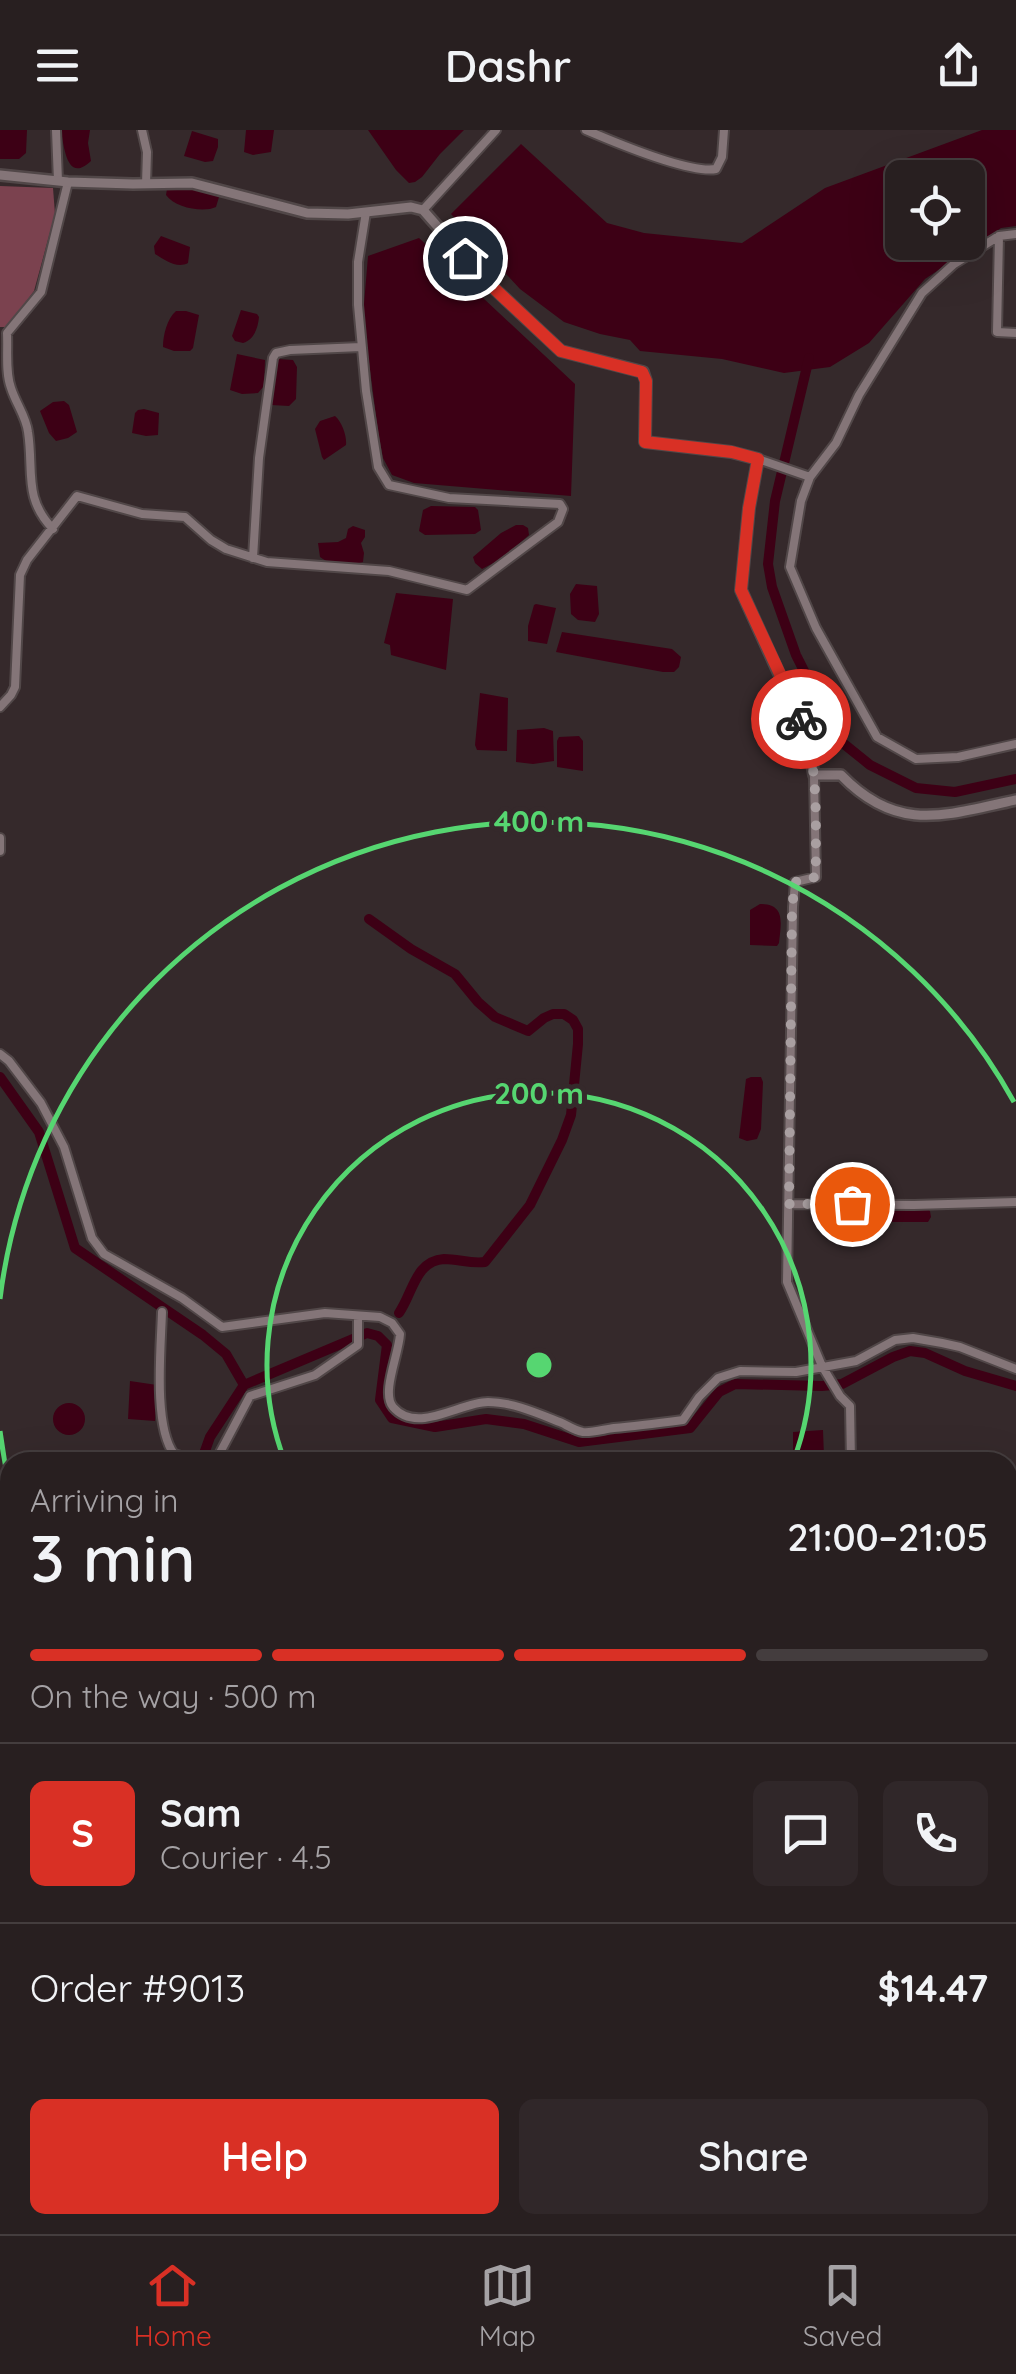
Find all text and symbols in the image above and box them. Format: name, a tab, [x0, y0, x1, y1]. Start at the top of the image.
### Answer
text: Dashr	[445, 37, 571, 93]
icon: menu	[30, 38, 85, 93]
icon: share	[931, 38, 986, 93]
map controls	[885, 160, 985, 260]
button: locate	[885, 160, 985, 260]
pin	[423, 216, 508, 301]
icon: home	[438, 231, 493, 286]
courier	[751, 669, 851, 769]
icon: bike	[774, 692, 829, 747]
text: 400 m	[494, 802, 584, 840]
text: 200 m	[494, 1074, 584, 1112]
pin	[810, 1162, 895, 1247]
icon: bag	[825, 1177, 880, 1232]
centre of rings	[521, 1347, 557, 1383]
text: Arriving in	[30, 1480, 179, 1520]
text: 21:00–21:05	[787, 1513, 988, 1561]
text: 3 min	[30, 1517, 196, 1598]
text: On the way · 500 m	[30, 1676, 317, 1716]
button: chat	[753, 1781, 858, 1886]
button: phone	[883, 1781, 988, 1886]
text: Sam	[160, 1789, 242, 1837]
text: S	[71, 1809, 94, 1857]
text: Courier · 4.5	[160, 1837, 332, 1877]
text: Order #9013	[30, 1964, 245, 2012]
text: $14.47	[878, 1964, 988, 2012]
button: Help	[30, 2099, 499, 2214]
button: Share	[519, 2099, 988, 2214]
tab: Home	[133, 2258, 212, 2353]
tab: Map	[479, 2258, 536, 2353]
tab: Saved	[803, 2258, 883, 2353]

